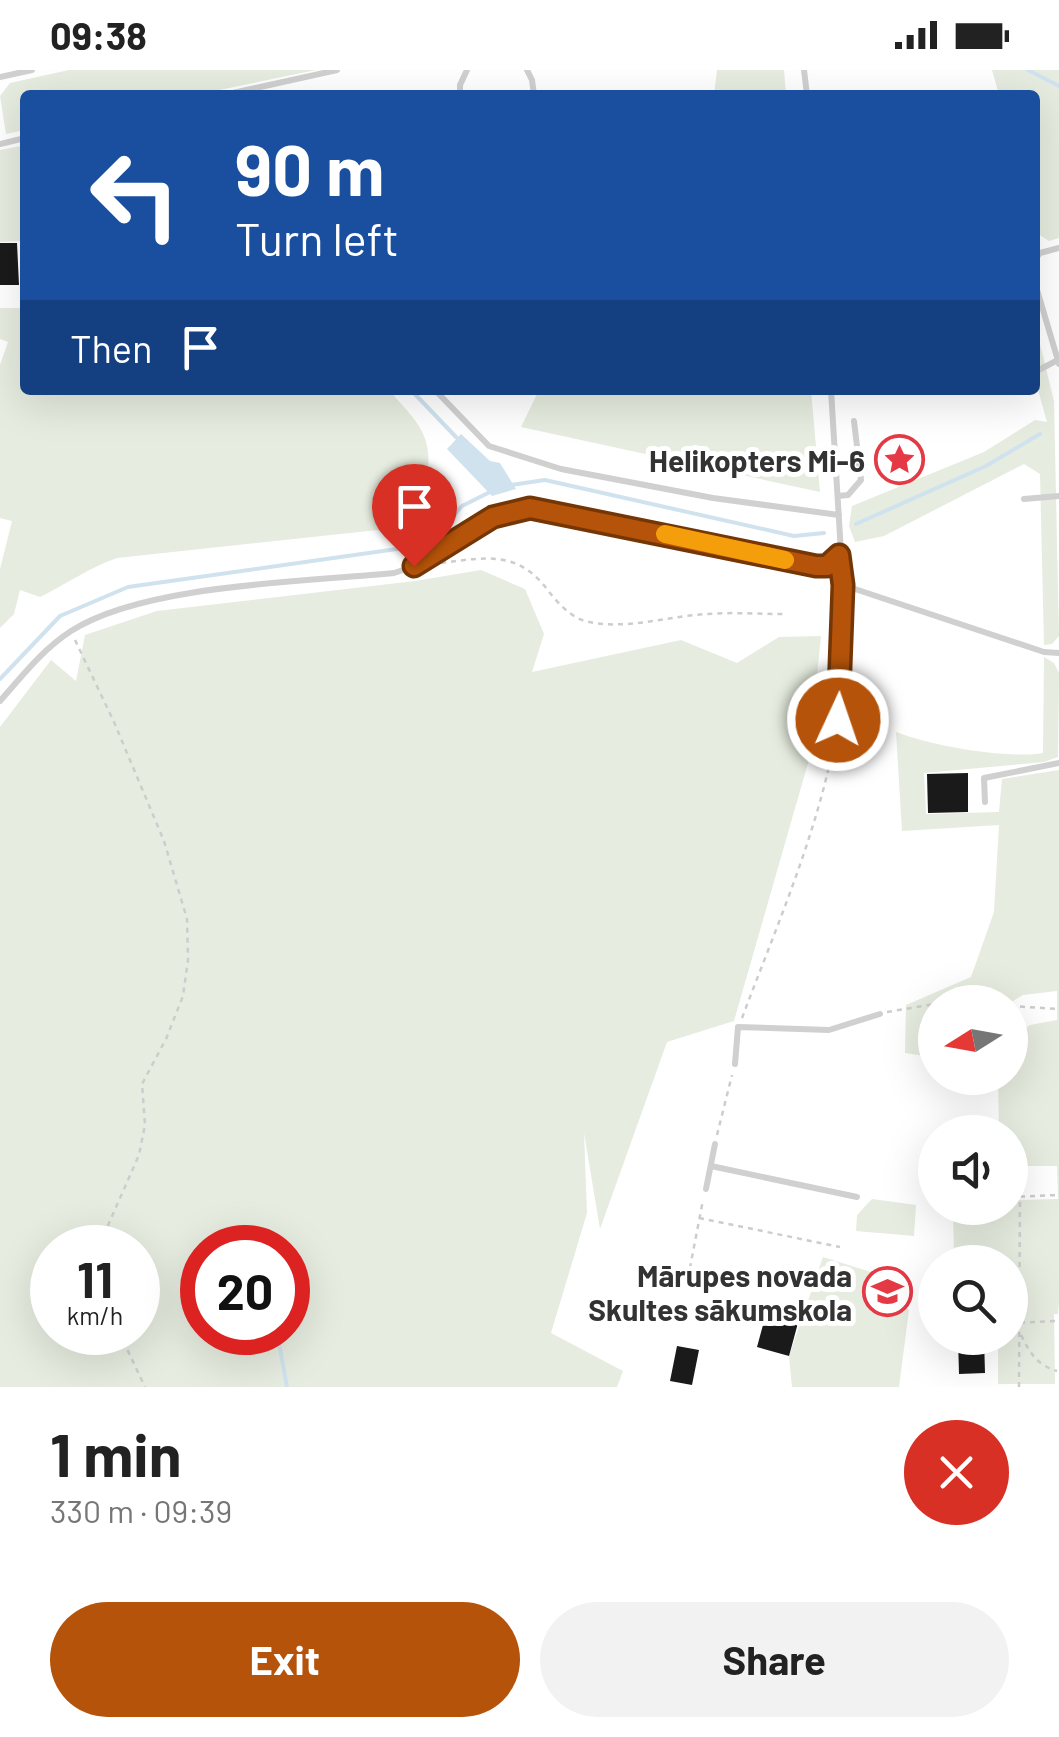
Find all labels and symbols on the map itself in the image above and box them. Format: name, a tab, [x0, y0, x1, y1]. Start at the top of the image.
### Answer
place icon: Helikopters Mi-6	[874, 434, 926, 486]
place label: Helikopters Mi-6	[649, 442, 865, 478]
pin	[372, 464, 457, 567]
position arrow	[786, 668, 890, 772]
north arrow	[918, 985, 1028, 1095]
speed limit sign: 20	[180, 1225, 310, 1355]
place label: Mārupes novada Skultes sākumskola	[588, 1257, 852, 1327]
school or university icon: Mārupes novada Skultes sākumskola	[861, 1266, 913, 1318]

